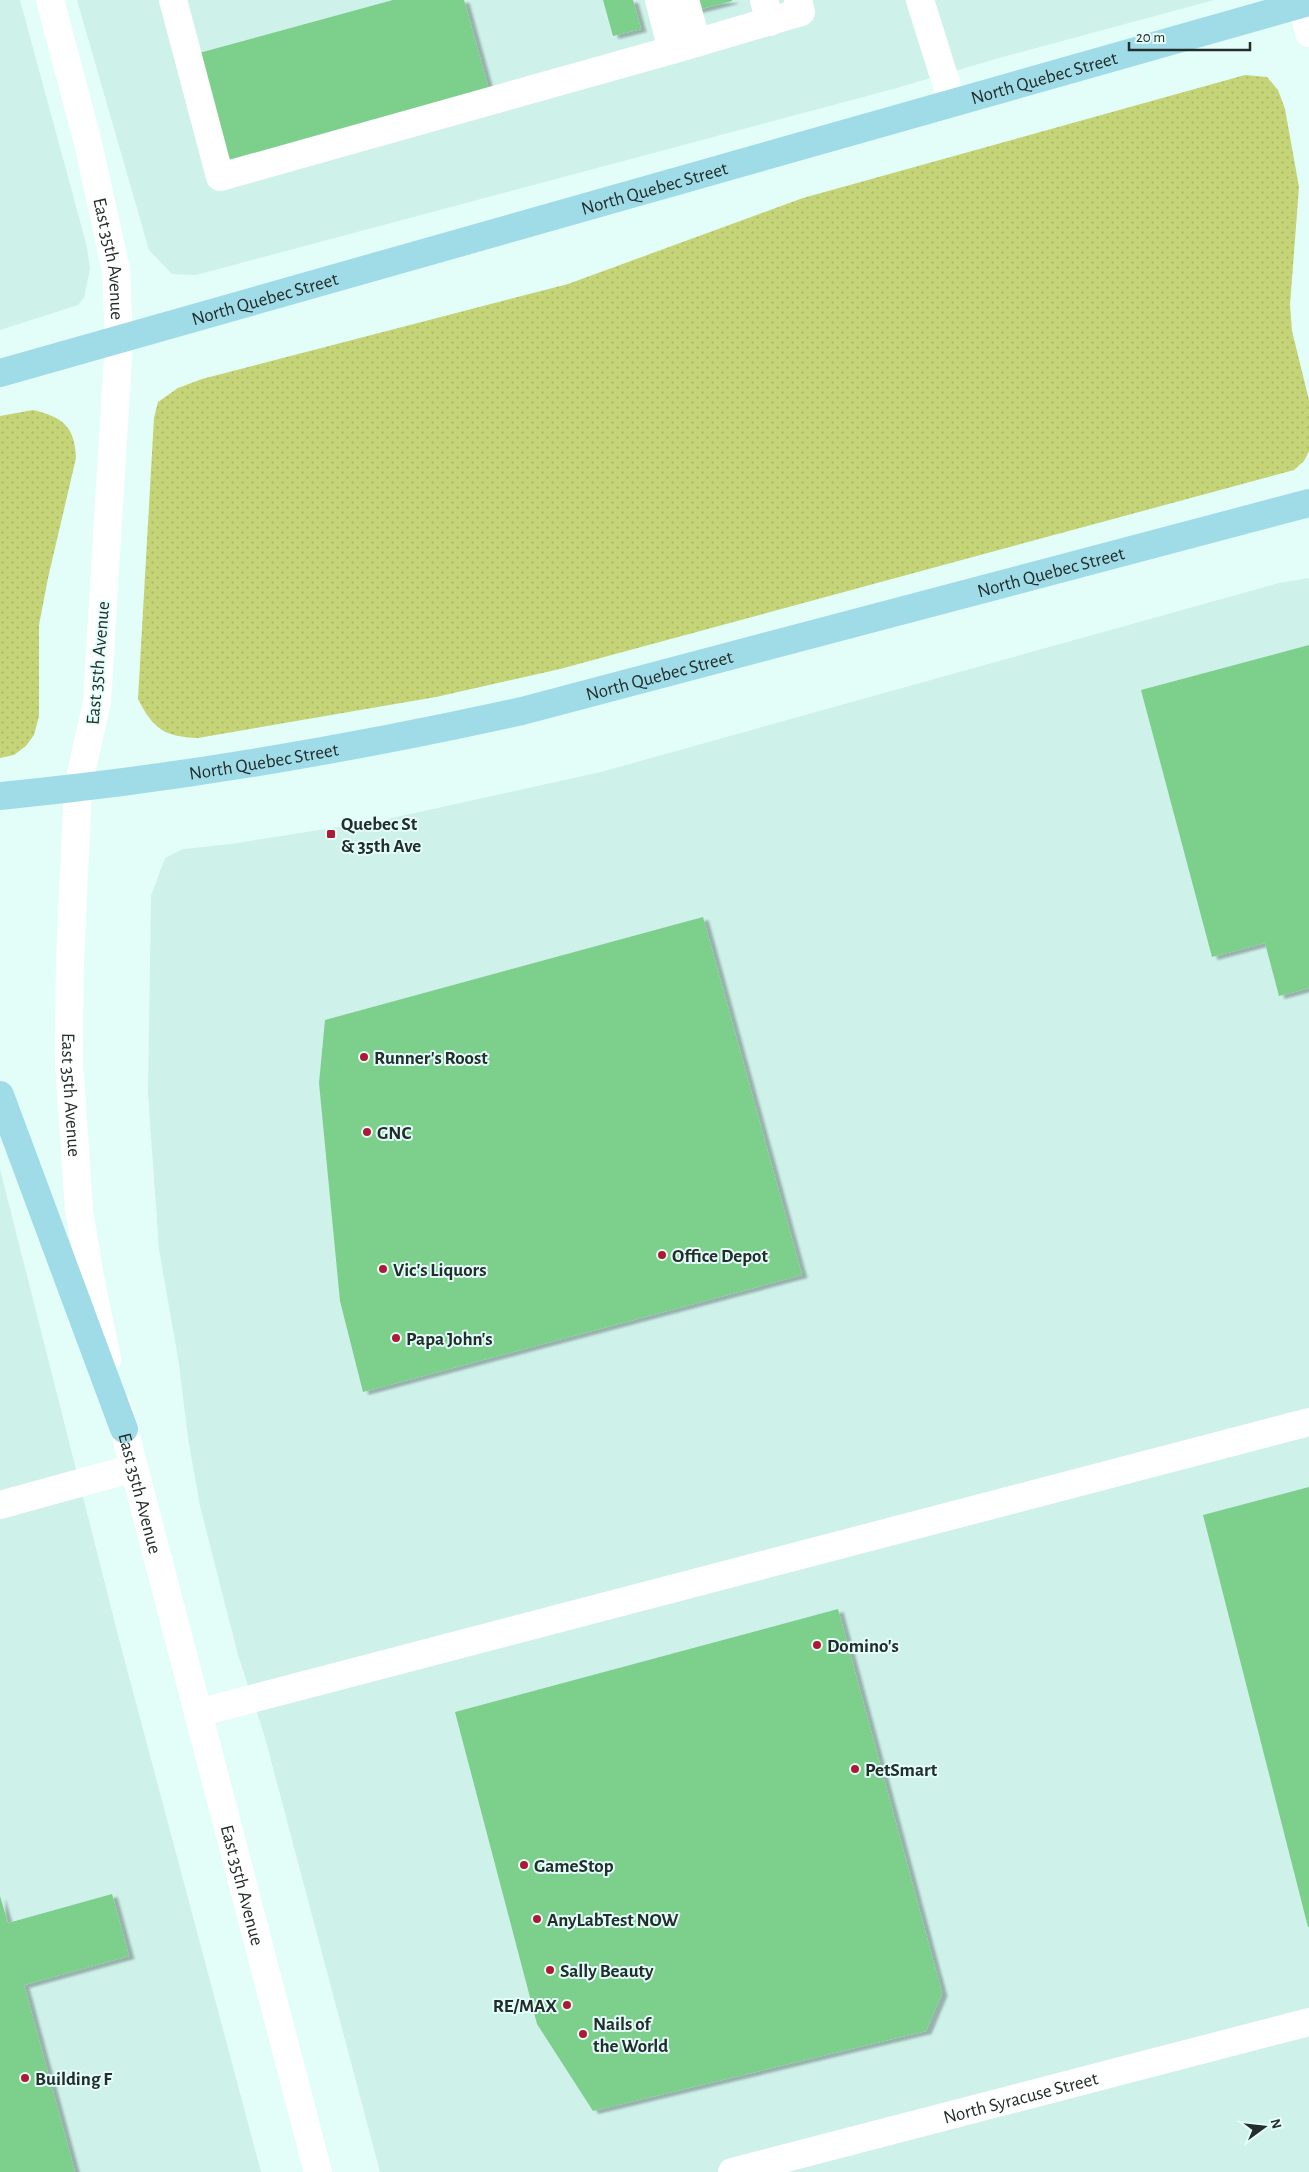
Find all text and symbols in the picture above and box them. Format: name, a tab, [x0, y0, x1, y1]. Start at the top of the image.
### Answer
scale bar	[1129, 20, 1250, 52]
text: 20 m	[1136, 30, 1165, 45]
street label: North Quebec Street	[969, 49, 1120, 108]
street label: North Quebec Street	[579, 159, 730, 219]
street label: East 35th Avenue	[89, 196, 126, 320]
street label: North Quebec Street	[190, 270, 340, 329]
street label: North Quebec Street	[975, 544, 1127, 601]
street label: East 35th Avenue	[84, 601, 113, 726]
street label: North Quebec Street	[584, 648, 735, 705]
street label: North Quebec Street	[188, 740, 340, 784]
place label: Quebec St & 35th Ave	[341, 815, 421, 856]
marker: Quebec St & 35th Ave	[325, 828, 337, 840]
street label: East 35th Avenue	[58, 1033, 83, 1158]
place label: Runner's Roost	[374, 1049, 488, 1068]
marker: Runner's Roost	[358, 1051, 370, 1063]
place label: GNC	[377, 1124, 411, 1143]
marker: GNC	[361, 1126, 373, 1138]
place label: Office Depot	[672, 1247, 768, 1266]
marker: Office Depot	[656, 1249, 668, 1261]
place label: Vic's Liquors	[393, 1261, 486, 1280]
marker: Vic's Liquors	[377, 1263, 389, 1275]
place label: Papa John's	[406, 1330, 493, 1349]
marker: Papa John's	[390, 1332, 402, 1344]
street label: East 35th Avenue	[114, 1431, 164, 1556]
place label: Domino's	[827, 1637, 899, 1656]
marker: Domino's	[811, 1639, 823, 1651]
place label: PetSmart	[865, 1761, 938, 1780]
marker: PetSmart	[849, 1763, 861, 1775]
street label: East 35th Avenue	[217, 1823, 266, 1948]
place label: GameStop	[534, 1857, 614, 1876]
marker: GameStop	[518, 1859, 530, 1871]
place label: AnyLabTest NOW	[547, 1911, 679, 1930]
marker: AnyLabTest NOW	[531, 1913, 543, 1925]
place label: Sally Beauty	[560, 1962, 654, 1981]
marker: Sally Beauty	[544, 1964, 556, 1976]
place label: RE/MAX	[493, 1997, 557, 2016]
marker: RE/MAX	[561, 1999, 573, 2011]
place label: Nails of the World	[593, 2015, 668, 2056]
marker: Nails of the World	[577, 2028, 589, 2040]
street label: North Syracuse Street	[941, 2069, 1100, 2128]
place label: Building F	[35, 2070, 112, 2089]
marker: Building F	[19, 2072, 31, 2084]
north arrow	[1239, 2102, 1289, 2152]
text: N	[1268, 2117, 1284, 2130]

